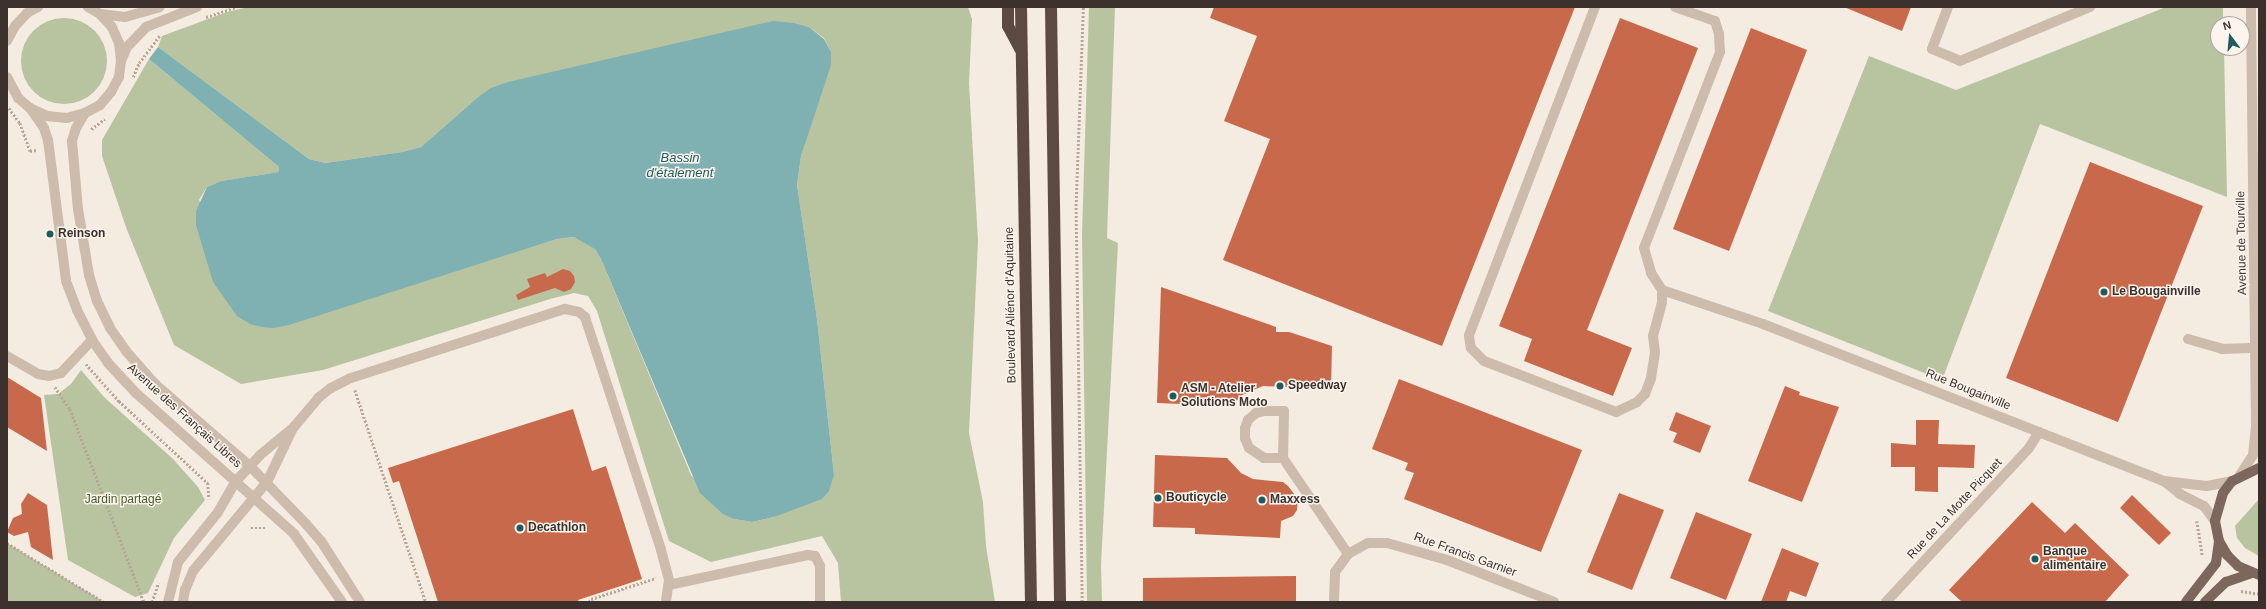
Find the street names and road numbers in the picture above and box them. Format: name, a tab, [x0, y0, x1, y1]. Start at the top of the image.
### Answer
street label: Avenue de Tourville	[2234, 191, 2250, 295]
street label: Boulevard Aliénor d'Aquitaine	[1002, 226, 1020, 384]
street label: Avenue des Français Libres	[124, 361, 244, 471]
street label: Rue Bougainville	[1924, 366, 2012, 414]
street label: Rue de La Motte Picquet	[1905, 456, 2005, 562]
street label: Rue Francis Garnier	[1412, 530, 1518, 580]

